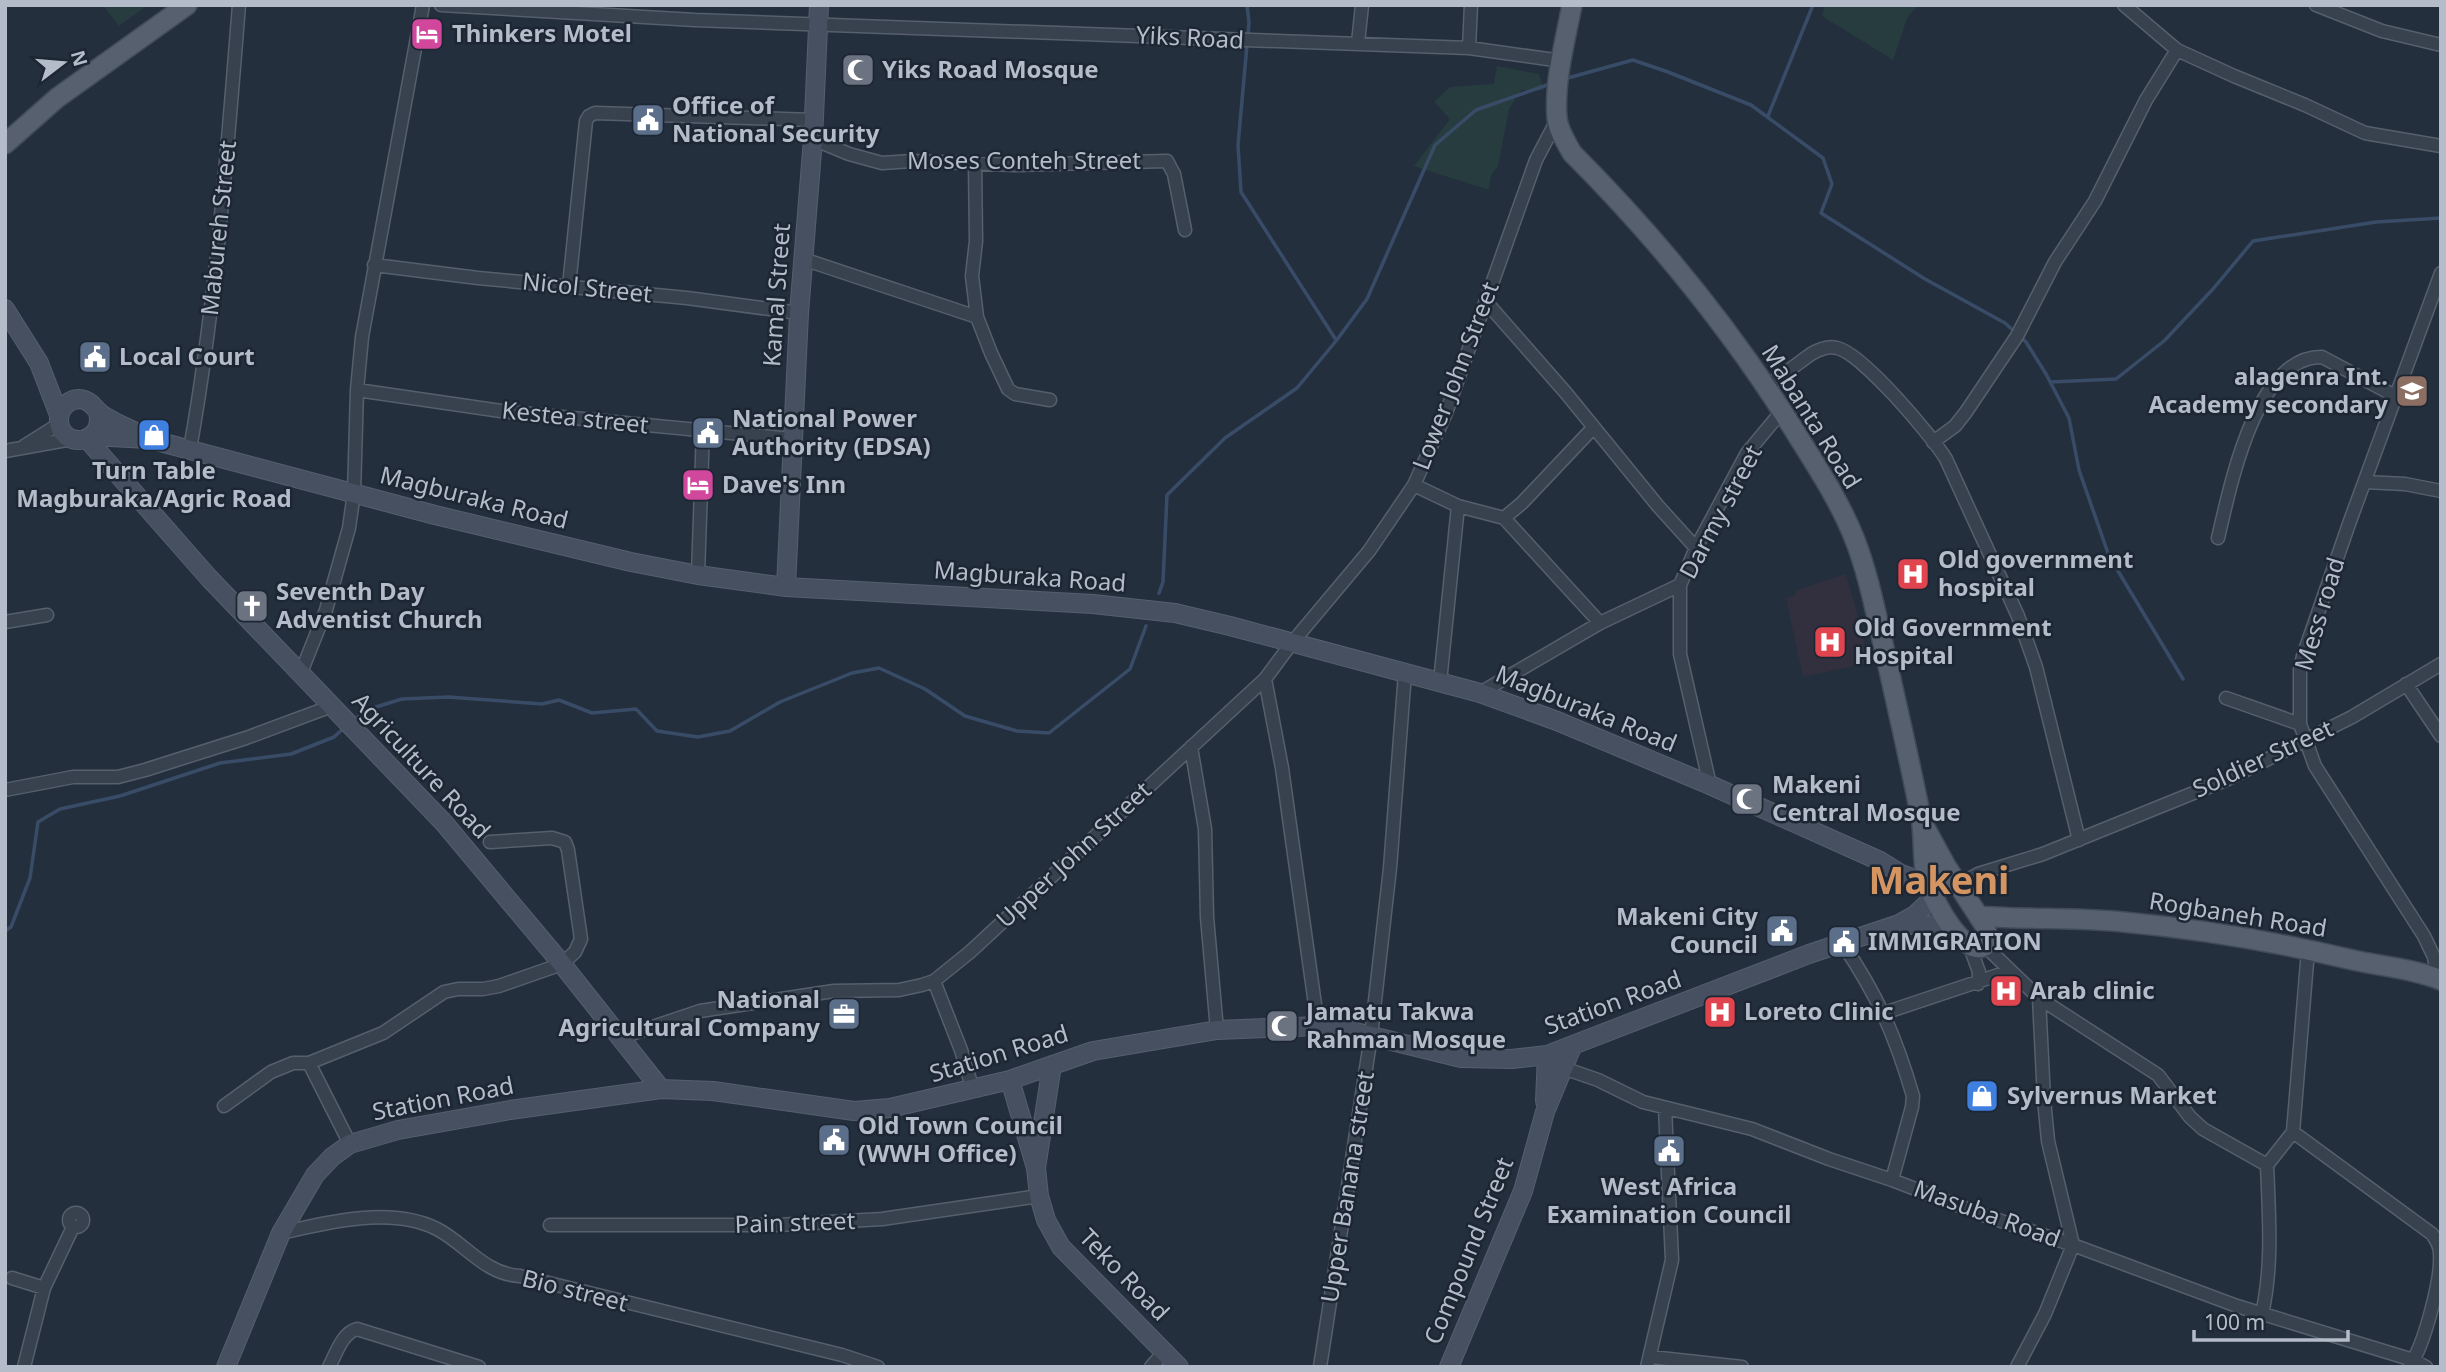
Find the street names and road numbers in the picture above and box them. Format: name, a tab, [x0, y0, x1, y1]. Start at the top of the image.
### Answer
street label: Yiks Road	[1135, 17, 1245, 56]
street label: Mabureh Street	[192, 138, 243, 317]
street label: Moses Conteh Street	[907, 143, 1141, 176]
street label: Kamal Street	[754, 222, 797, 368]
street label: Nicol Street	[521, 263, 654, 310]
street label: Lower John Street	[1404, 276, 1506, 474]
street label: Mabanta Road	[1755, 338, 1870, 495]
street label: Kestea street	[500, 392, 650, 441]
street label: Darmy street	[1671, 438, 1769, 584]
street label: Magburaka Road	[377, 457, 572, 536]
street label: Magburaka Road	[933, 552, 1127, 599]
street label: Mess road	[2286, 553, 2351, 674]
street label: Magburaka Road	[1491, 656, 1682, 759]
street label: Agriculture Road	[346, 685, 499, 845]
street label: Soldier Street	[2187, 711, 2338, 805]
street label: Upper John Street	[988, 773, 1158, 934]
street label: Rogbaneh Road	[2147, 883, 2329, 944]
street label: Station Road	[1539, 962, 1686, 1042]
street label: Station Road	[925, 1016, 1072, 1089]
street label: Station Road	[369, 1068, 516, 1127]
street label: Upper Banana street	[1312, 1068, 1381, 1305]
street label: Compound Street	[1415, 1152, 1520, 1349]
street label: Masuba Road	[1910, 1171, 2065, 1254]
street label: Pain street	[734, 1203, 856, 1240]
street label: Teko Road	[1073, 1221, 1177, 1327]
street label: Bio street	[519, 1260, 632, 1319]

